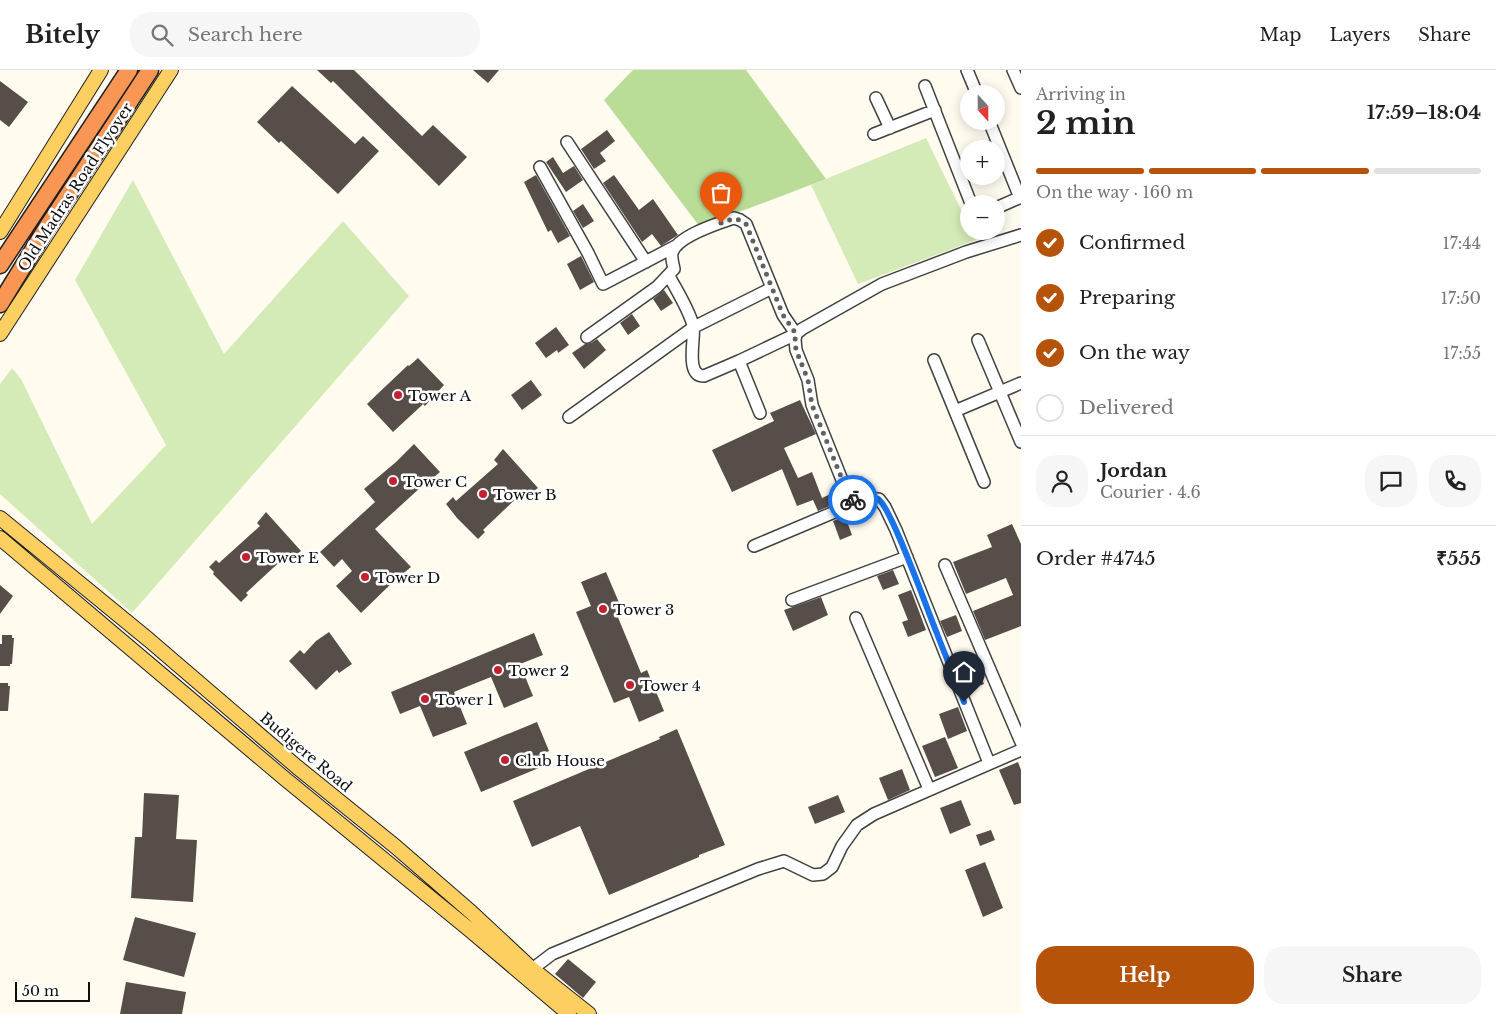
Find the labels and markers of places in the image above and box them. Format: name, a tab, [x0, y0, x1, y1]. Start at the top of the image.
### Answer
pin	[700, 172, 742, 223]
place label: Tower A	[408, 386, 471, 405]
marker: Tower A	[392, 389, 404, 401]
place label: Tower C	[403, 472, 467, 491]
marker: Tower C	[387, 475, 399, 487]
place label: Tower B	[493, 485, 557, 504]
marker: Tower B	[477, 488, 489, 500]
place label: Tower E	[256, 548, 319, 567]
marker: Tower E	[240, 551, 252, 563]
place label: Tower D	[375, 568, 440, 587]
marker: Tower D	[359, 571, 371, 583]
place label: Tower 3	[613, 600, 674, 619]
marker: Tower 3	[597, 603, 609, 615]
pin	[943, 651, 985, 702]
place label: Tower 2	[508, 661, 569, 680]
marker: Tower 2	[492, 664, 504, 676]
place label: Tower 4	[640, 676, 701, 695]
marker: Tower 4	[624, 679, 636, 691]
place label: Tower 1	[435, 690, 494, 709]
marker: Tower 1	[419, 693, 431, 705]
place label: Club House	[515, 751, 605, 770]
marker: Club House	[499, 754, 511, 766]

